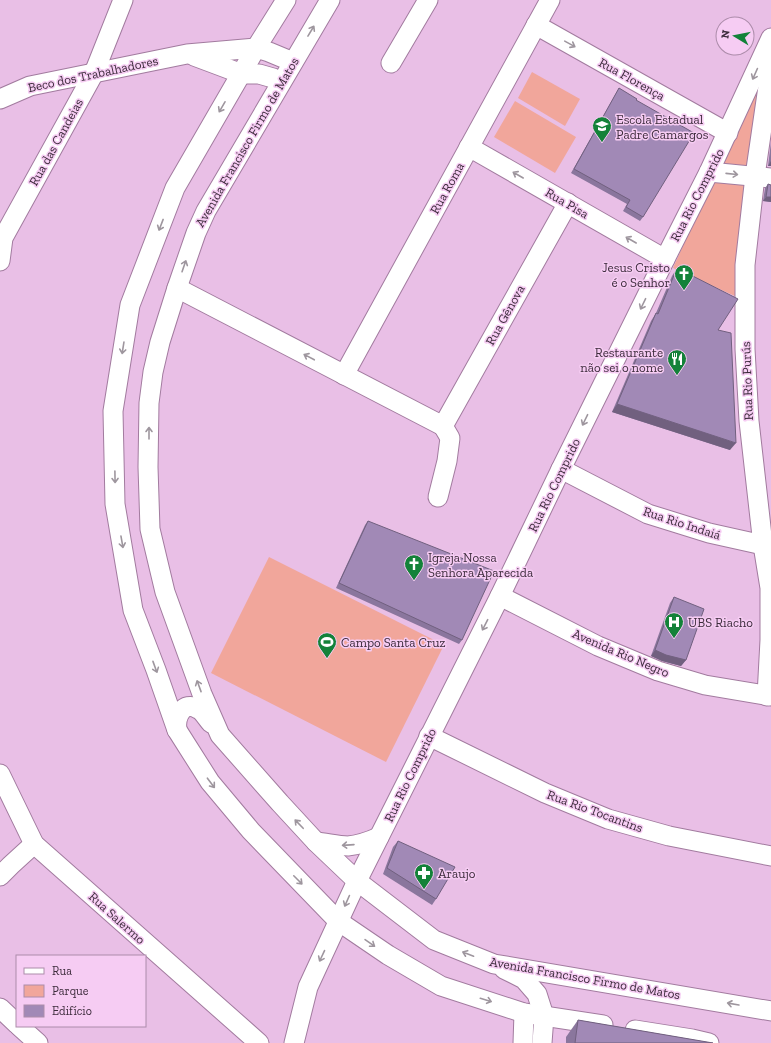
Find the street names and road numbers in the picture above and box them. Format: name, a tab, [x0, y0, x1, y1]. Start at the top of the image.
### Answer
street label: Beco dos Trabalhadores	[27, 53, 160, 95]
street label: Avenida Francisco Firmo de Matos	[192, 54, 302, 229]
street label: Rua Florença	[596, 55, 668, 104]
street label: Rua das Candeias	[26, 95, 86, 188]
street label: Rua Rio Comprido	[667, 146, 727, 244]
street label: Rua Roma	[427, 159, 468, 216]
street label: Rua Pisa	[543, 185, 592, 222]
street label: Rua Gênova	[482, 282, 528, 348]
street label: Rua Rio Purús	[738, 341, 756, 421]
street label: Rua Rio Comprido	[525, 436, 583, 534]
street label: Rua Rio Indaiá	[641, 503, 723, 543]
street label: Avenida Rio Negro	[570, 626, 672, 680]
street label: Rua Rio Comprido	[381, 726, 439, 824]
street label: Rua Rio Tocantins	[545, 787, 645, 835]
street label: Rua Salermo	[86, 889, 149, 947]
street label: Avenida Francisco Firmo de Matos	[488, 954, 682, 1002]

